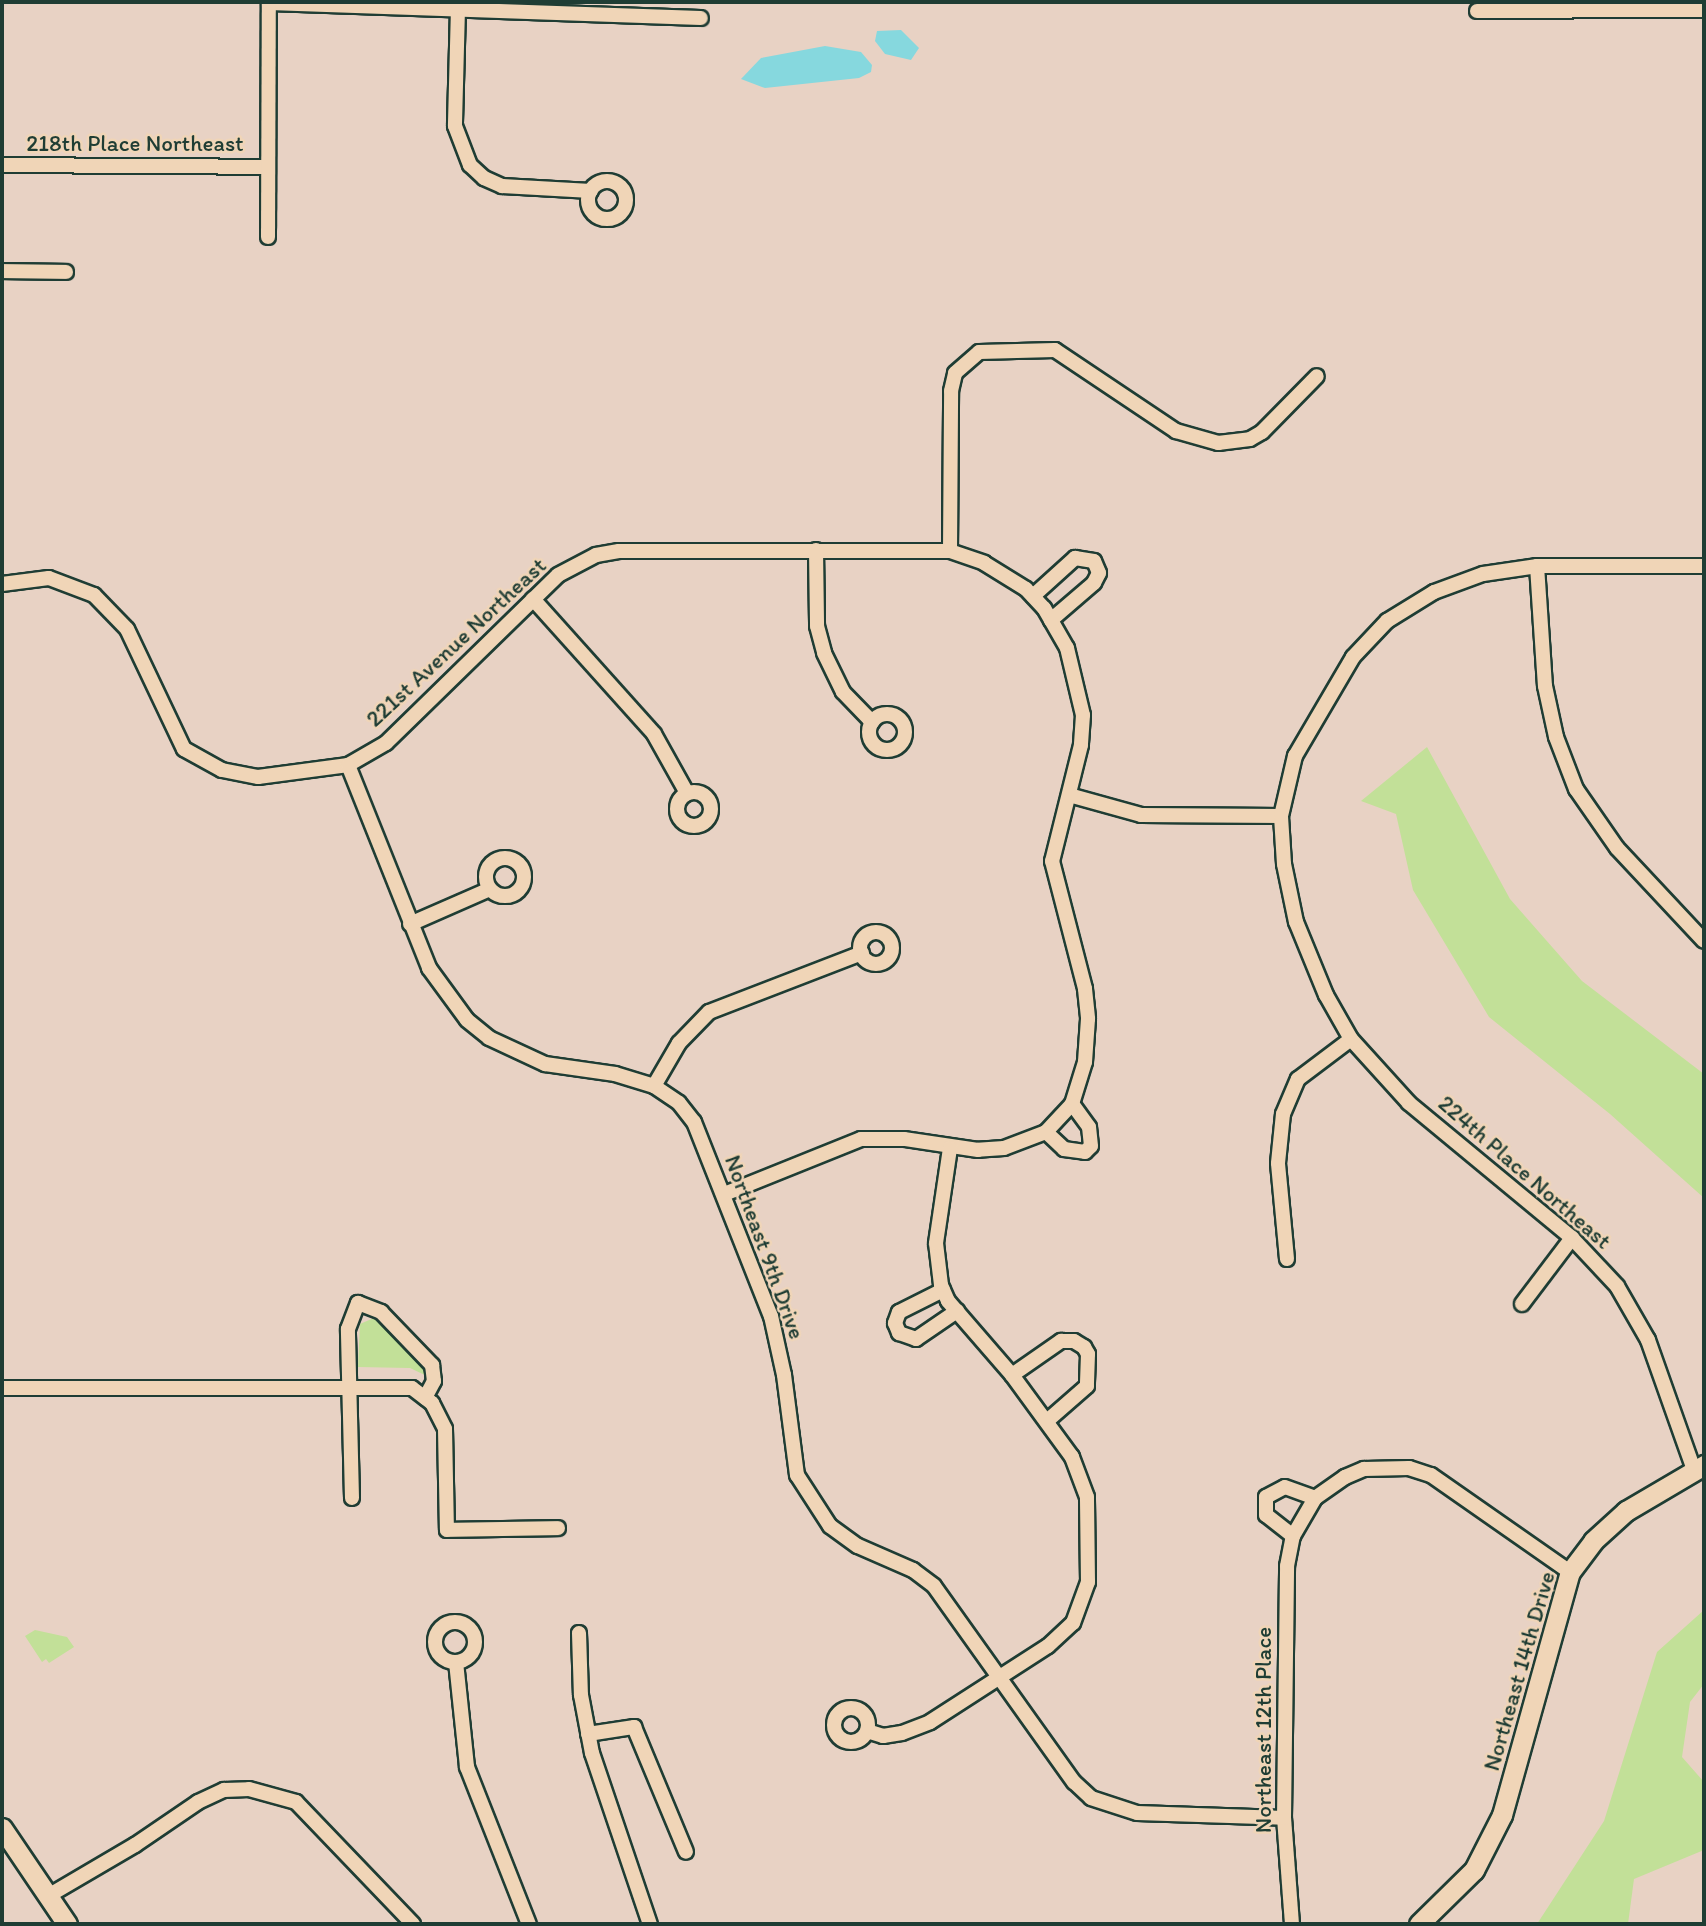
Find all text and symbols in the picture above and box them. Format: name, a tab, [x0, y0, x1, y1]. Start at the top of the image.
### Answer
street label: 218th Place Northeast	[26, 129, 244, 157]
street label: 221st Avenue Northeast	[361, 552, 551, 732]
street label: 224th Place Northeast	[1433, 1089, 1617, 1255]
street label: Northeast 9th Drive	[719, 1151, 811, 1343]
street label: Northeast 14th Drive	[1477, 1568, 1561, 1774]
street label: Northeast 12th Place	[1249, 1627, 1277, 1833]

